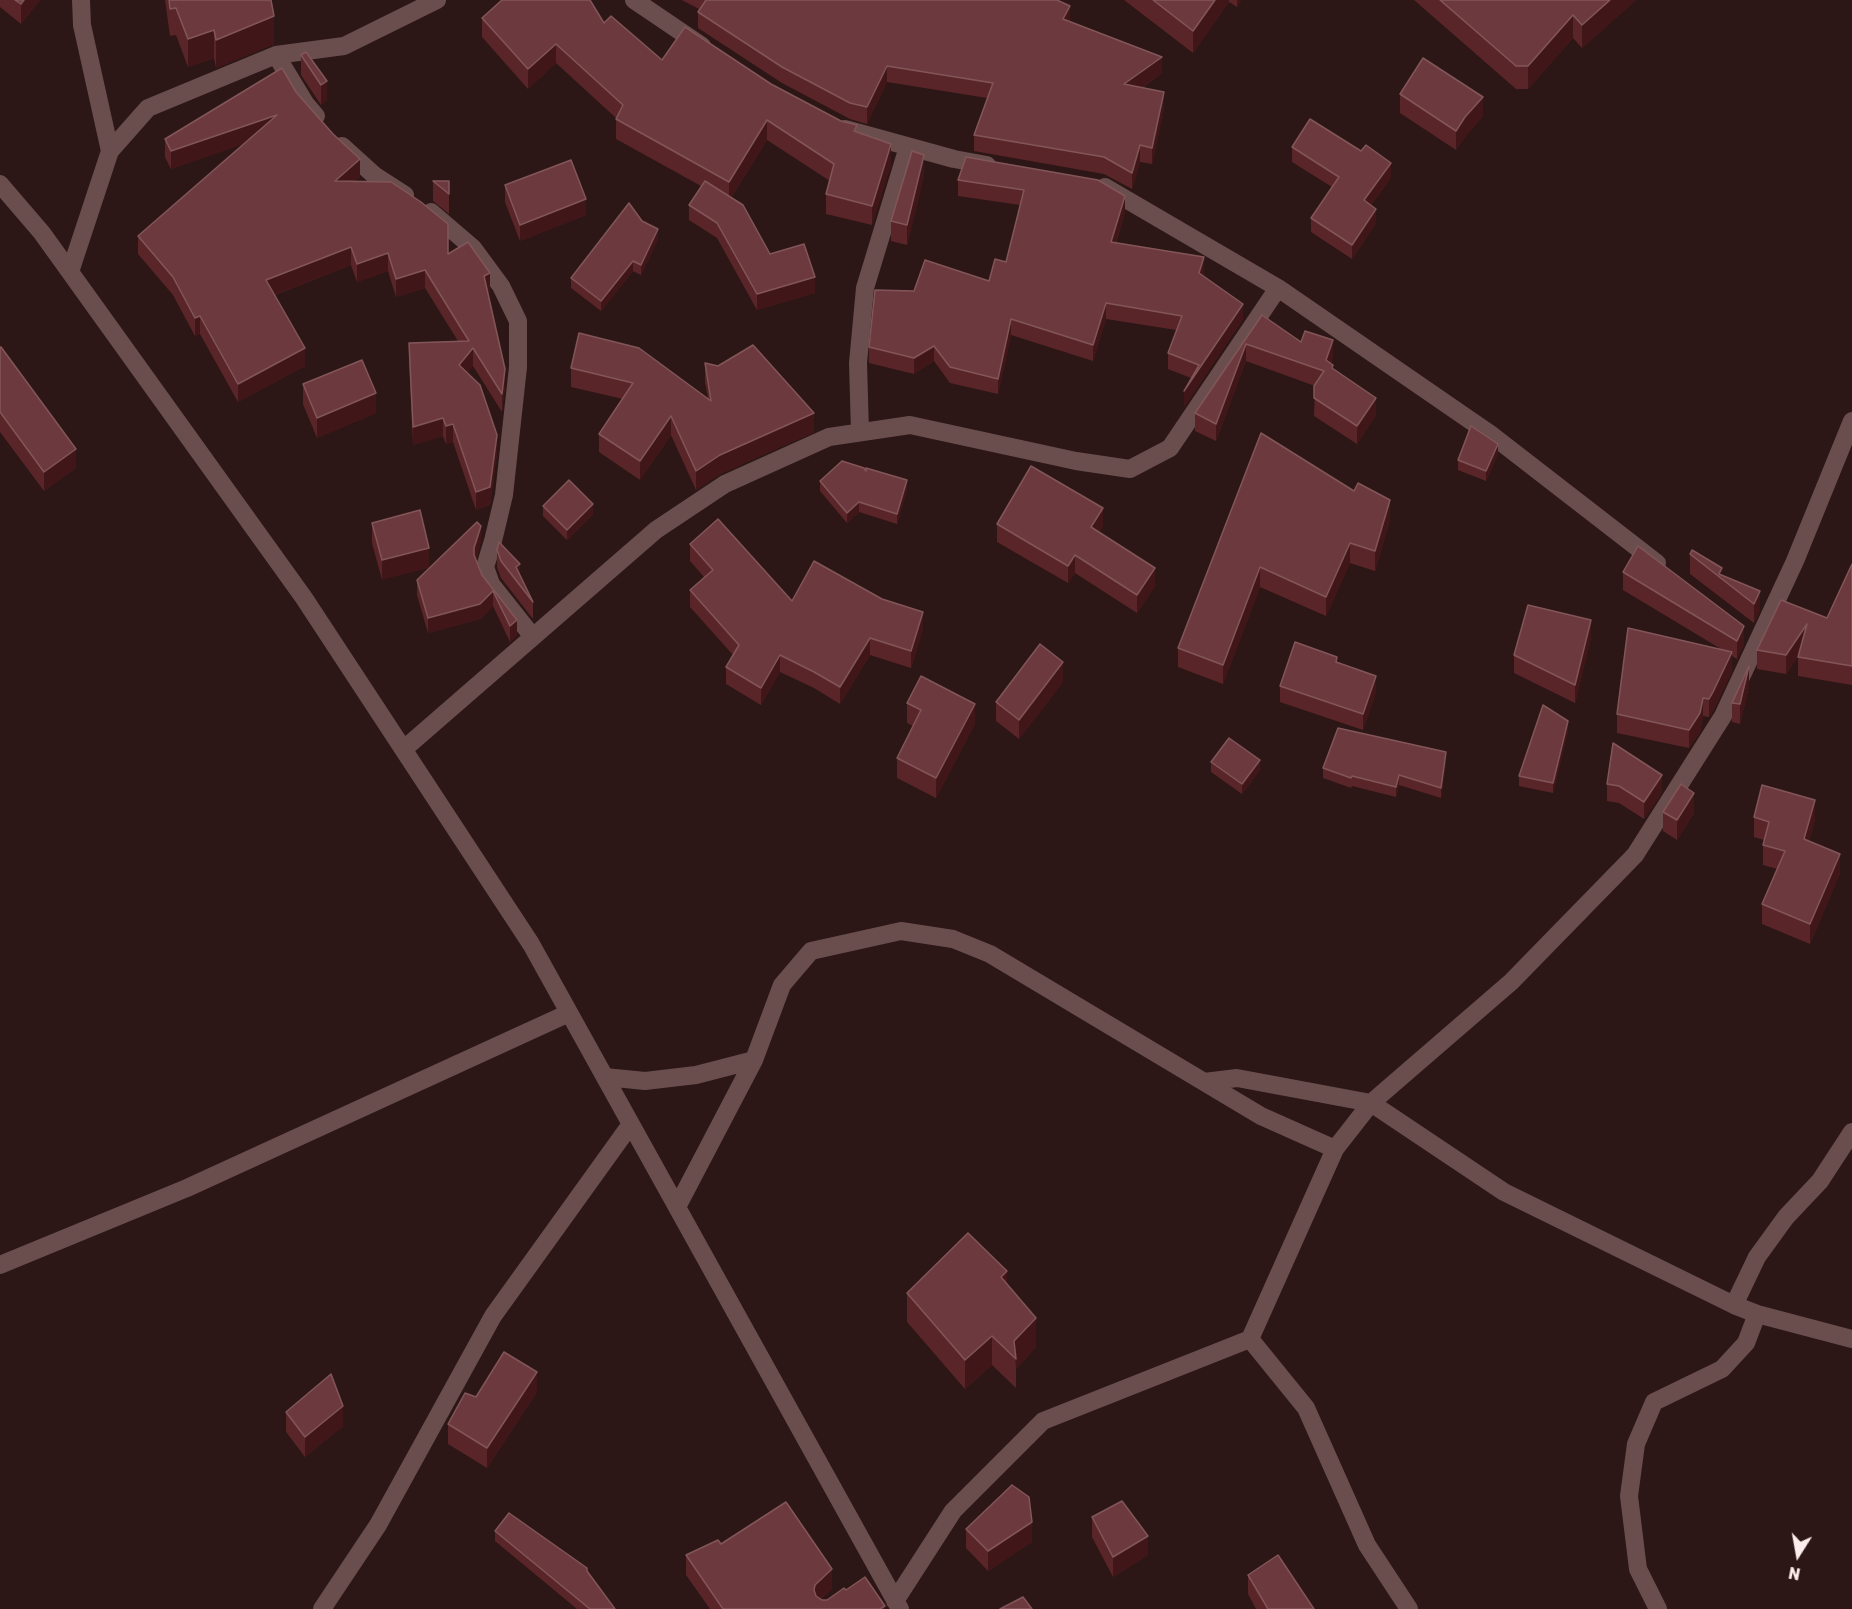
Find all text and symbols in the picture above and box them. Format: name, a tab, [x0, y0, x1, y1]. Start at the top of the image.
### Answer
north arrow	[1768, 1525, 1828, 1585]
text: N	[1787, 1563, 1802, 1584]

